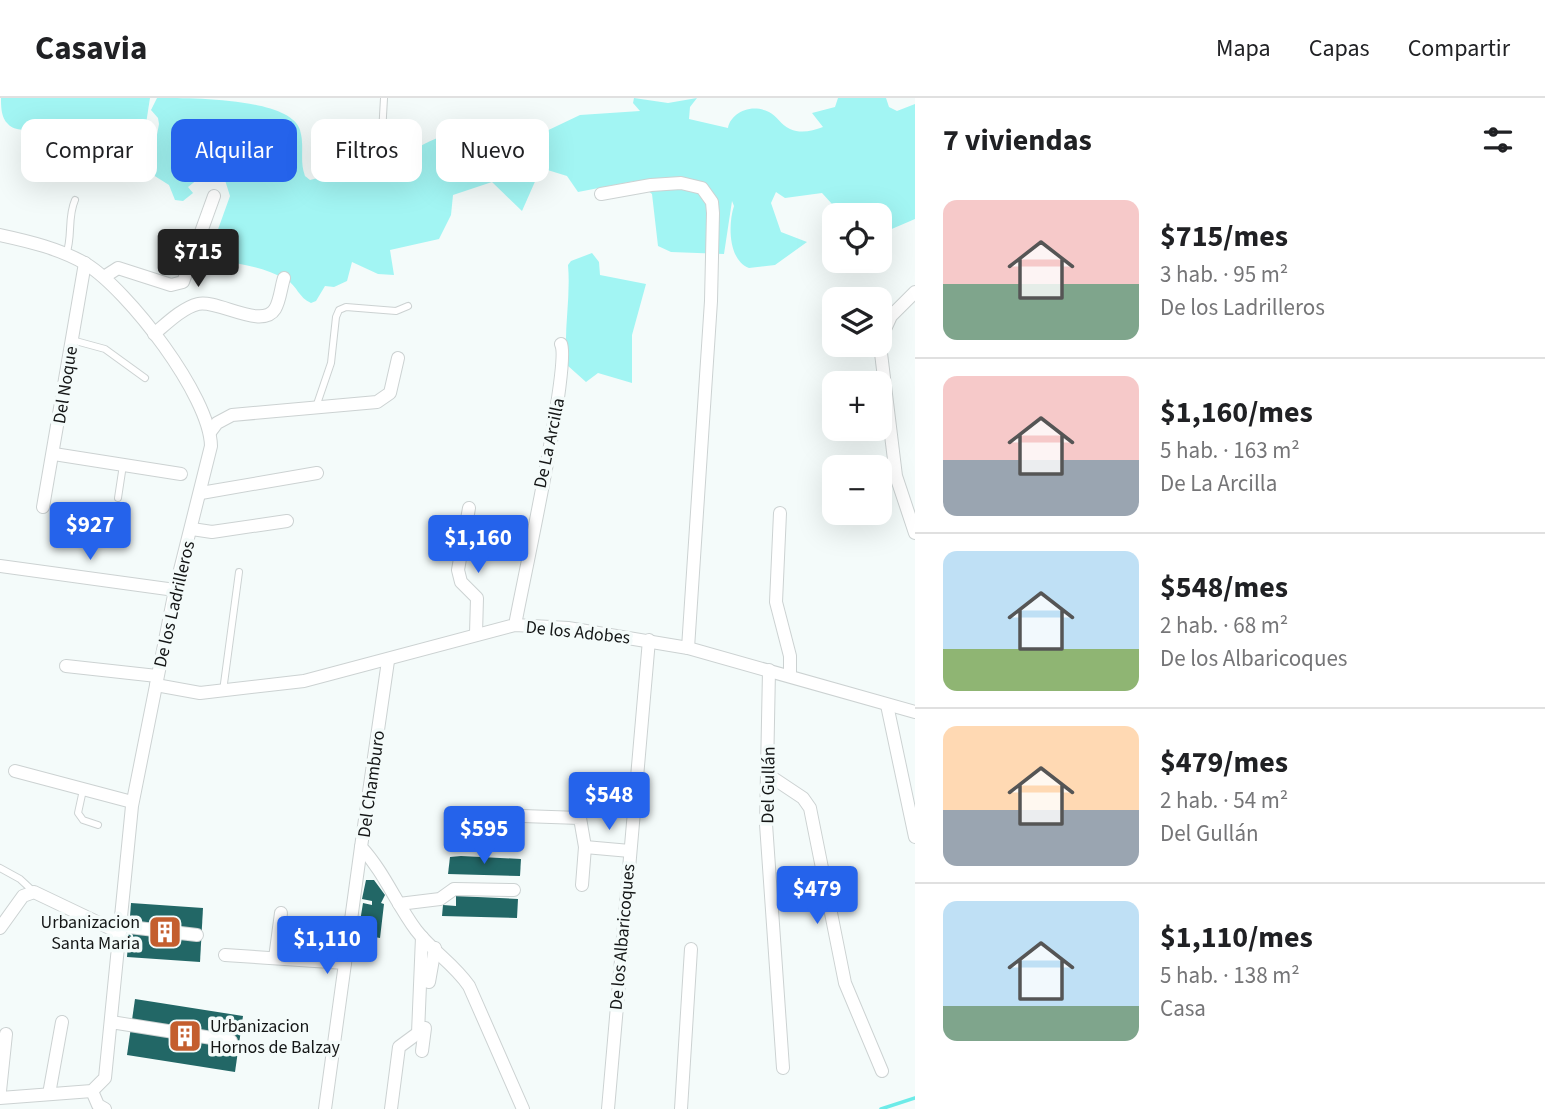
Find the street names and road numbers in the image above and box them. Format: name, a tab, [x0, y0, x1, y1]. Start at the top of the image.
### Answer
street label: Del Noque	[47, 344, 84, 426]
street label: De La Arcilla	[528, 396, 571, 491]
street label: De los Ladrilleros	[148, 538, 201, 670]
street label: De los Adobes	[524, 615, 631, 650]
street label: Del Chamburo	[352, 729, 391, 839]
street label: Del Gullán	[755, 746, 782, 824]
street label: De los Albaricoques	[604, 863, 641, 1011]

